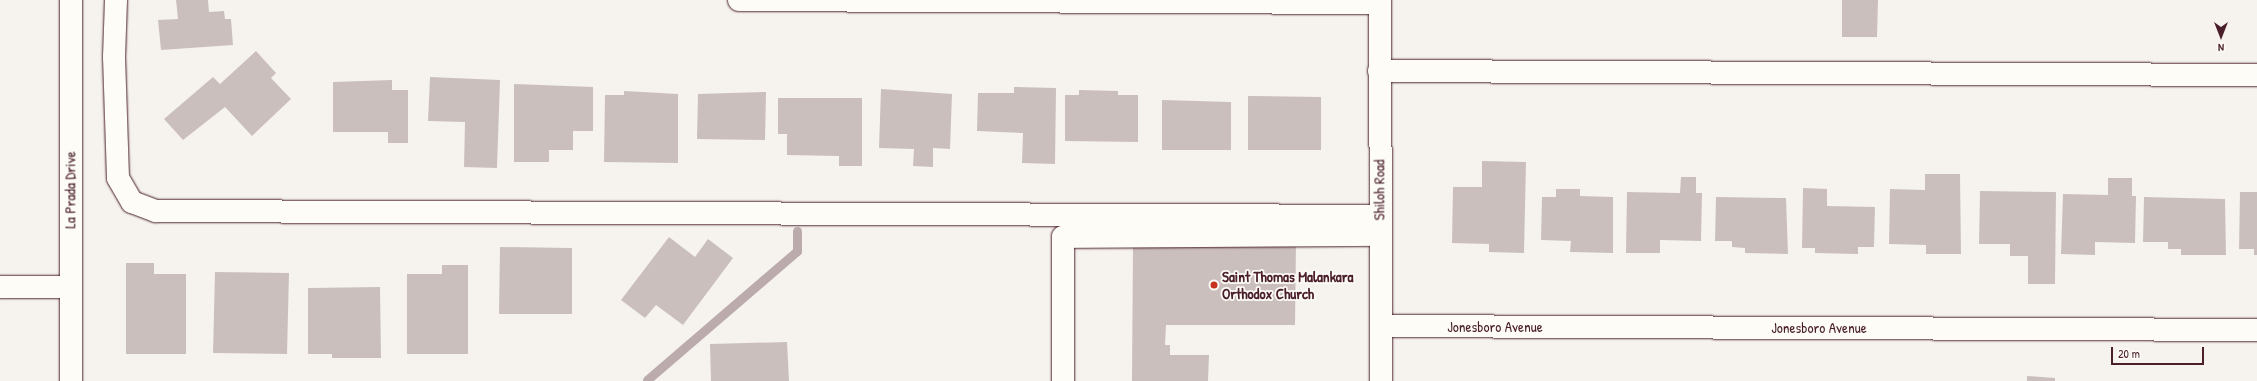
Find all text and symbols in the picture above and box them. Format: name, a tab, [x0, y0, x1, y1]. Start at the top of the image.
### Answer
north arrow	[2201, 16, 2241, 56]
text: N	[2218, 41, 2224, 55]
street label: La Prada Drive	[61, 151, 79, 229]
street label: Shiloh Road	[1370, 160, 1388, 220]
place label: Saint Thomas Malankara Orthodox Church	[1222, 267, 1353, 302]
marker: Saint Thomas Malankara Orthodox Church	[1209, 280, 1219, 290]
street label: Jonesboro Avenue	[1447, 318, 1543, 336]
street label: Jonesboro Avenue	[1771, 319, 1867, 337]
scale bar	[2113, 339, 2206, 365]
text: 20 m	[2118, 345, 2140, 362]

